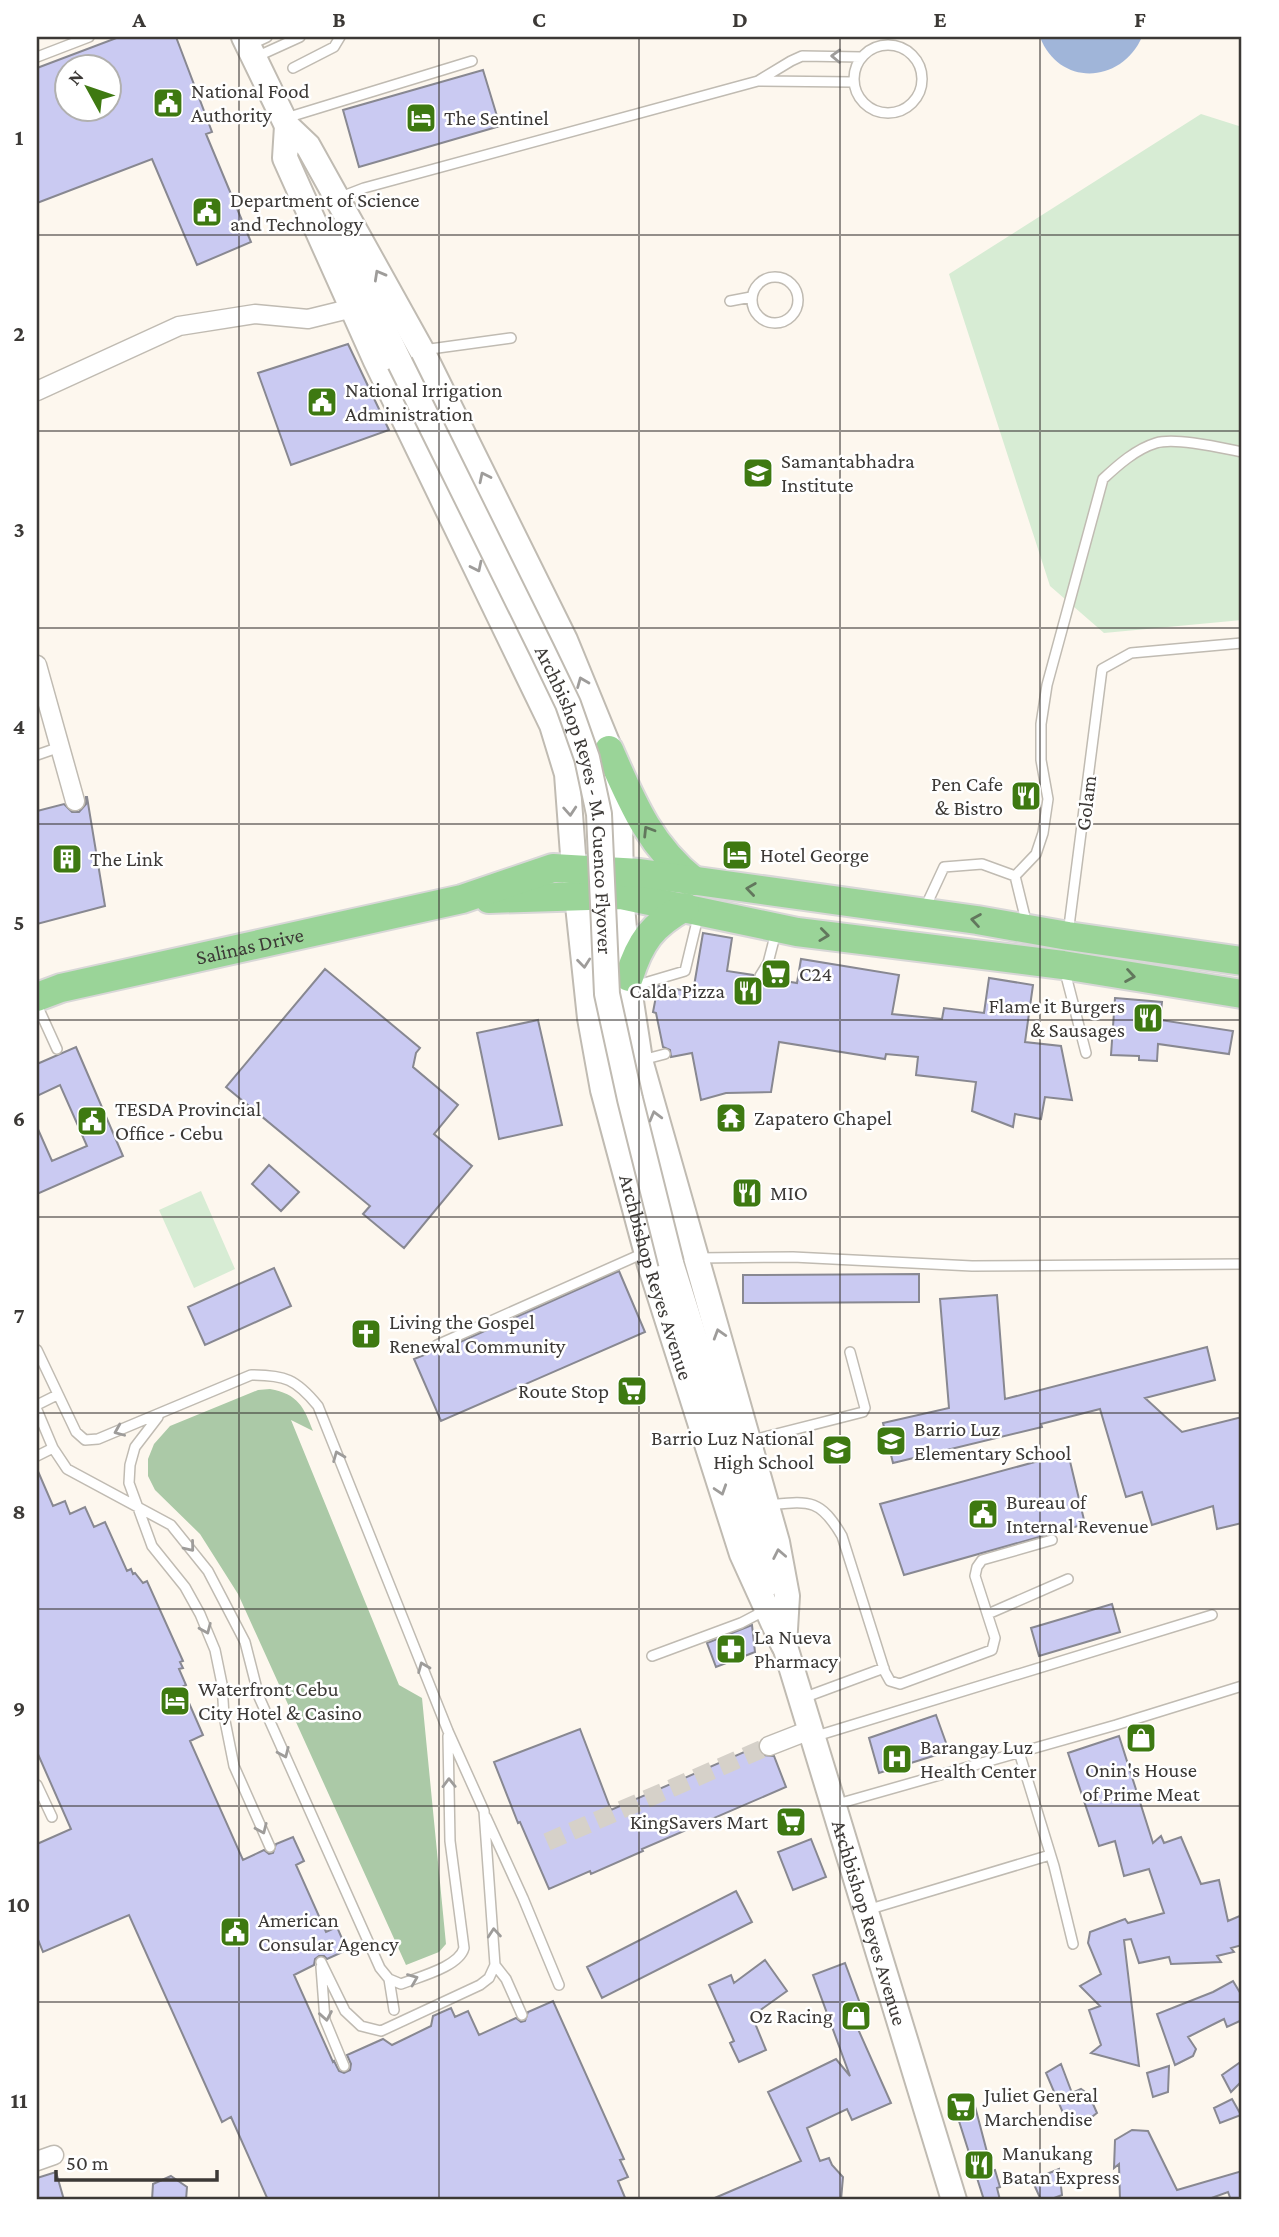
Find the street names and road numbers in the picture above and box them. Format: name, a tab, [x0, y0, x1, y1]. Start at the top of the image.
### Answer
street label: Archbishop Reyes - M. Cuenco Flyover	[530, 642, 617, 955]
street label: Golam	[1071, 774, 1101, 832]
street label: Salinas Drive	[194, 923, 306, 970]
street label: Archbishop Reyes Avenue	[614, 1172, 698, 1383]
street label: Archbishop Reyes Avenue	[827, 1817, 912, 2028]

